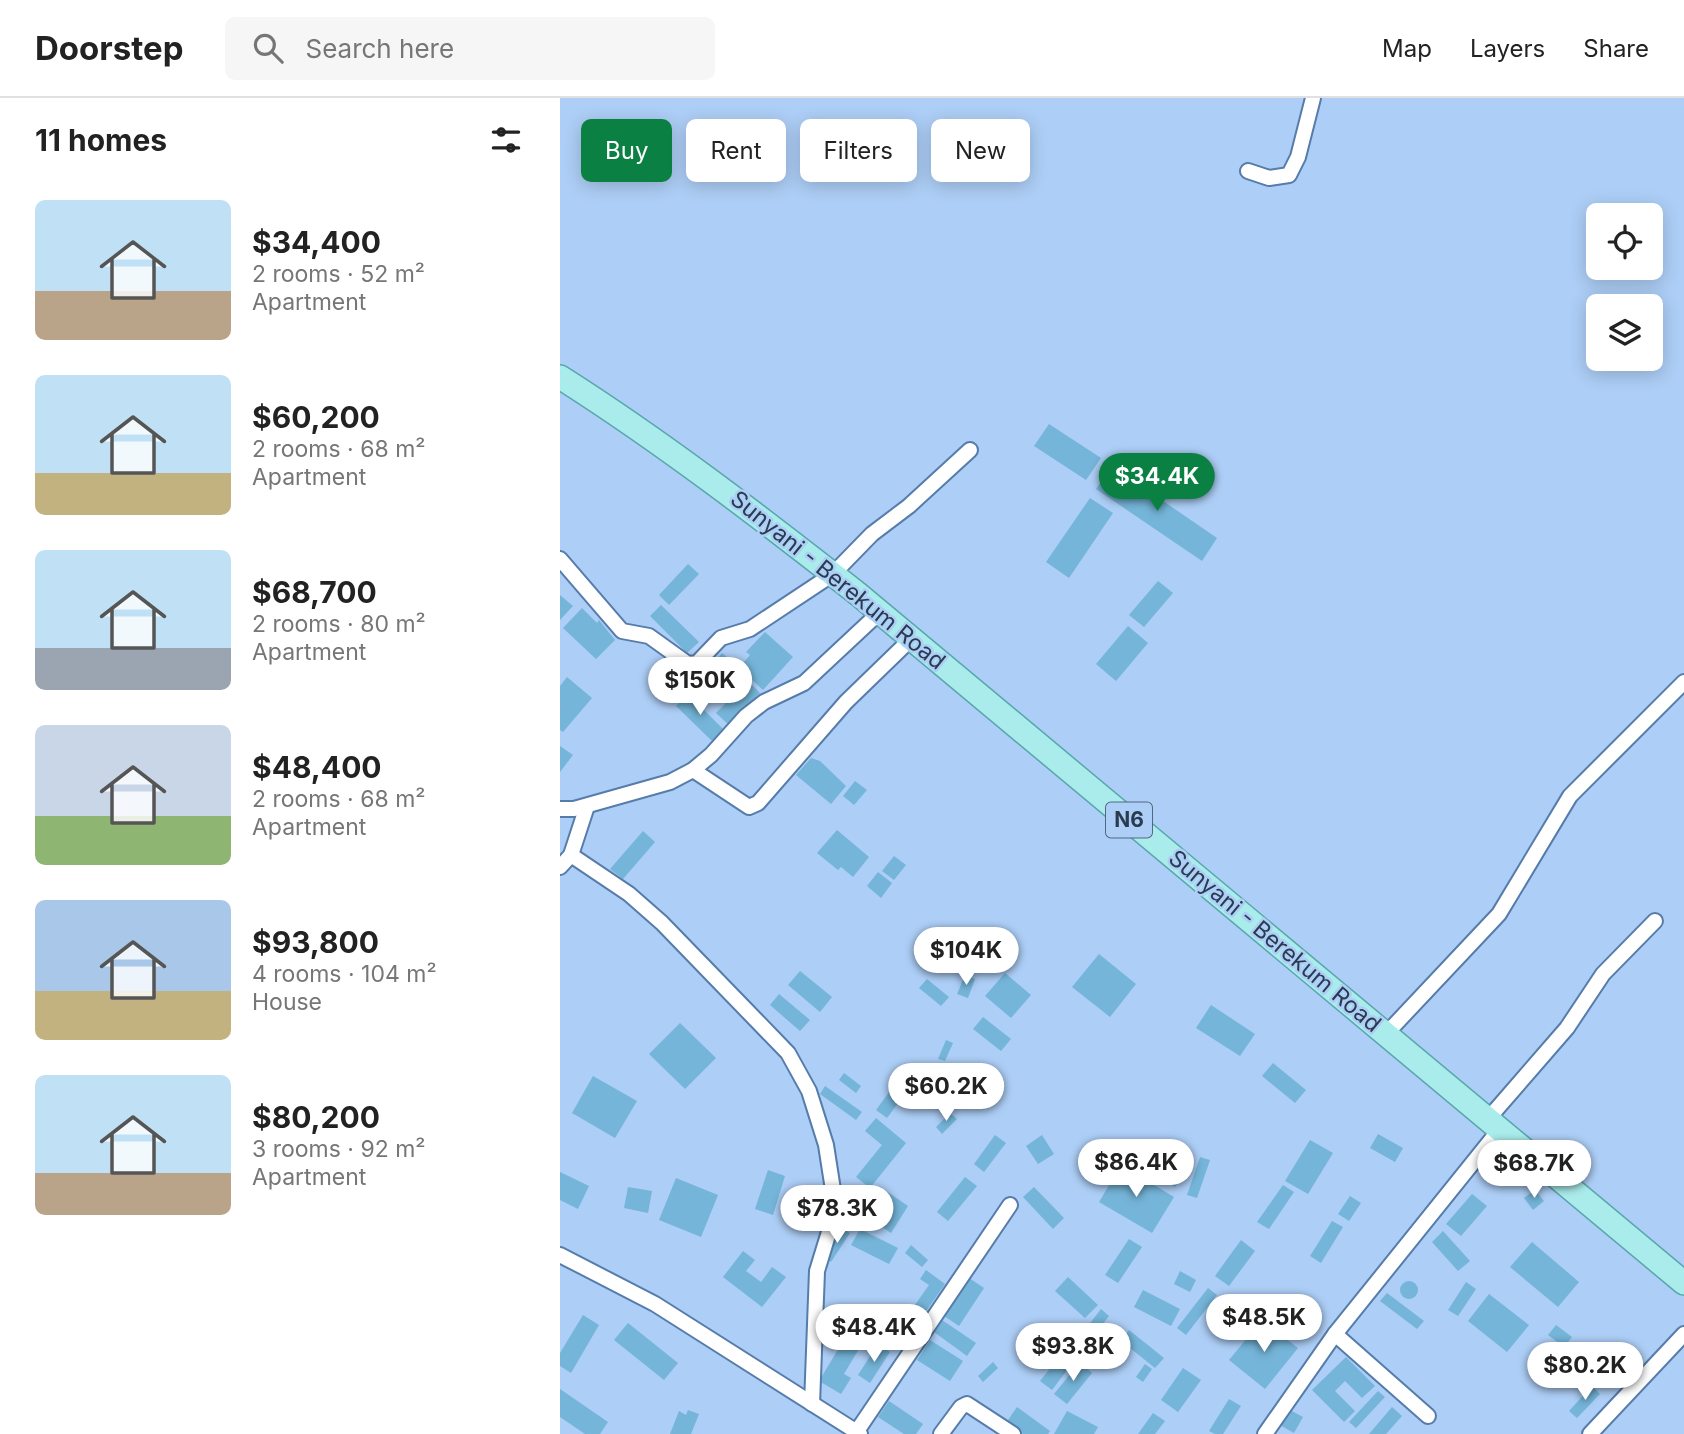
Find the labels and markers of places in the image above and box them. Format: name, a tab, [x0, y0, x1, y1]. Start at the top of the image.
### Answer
pin: $34.4K	[1100, 454, 1214, 513]
pin: $150K	[651, 658, 749, 717]
pin: $104K	[917, 928, 1015, 987]
pin: $60.2K	[889, 1063, 1003, 1123]
pin: $86.4K	[1079, 1140, 1193, 1199]
pin: $68.7K	[1477, 1140, 1591, 1200]
pin: $78.3K	[780, 1186, 894, 1245]
pin: $48.5K	[1207, 1294, 1321, 1354]
pin: $48.4K	[817, 1304, 931, 1364]
pin: $93.8K	[1016, 1324, 1130, 1383]
pin: $80.2K	[1528, 1342, 1642, 1402]

